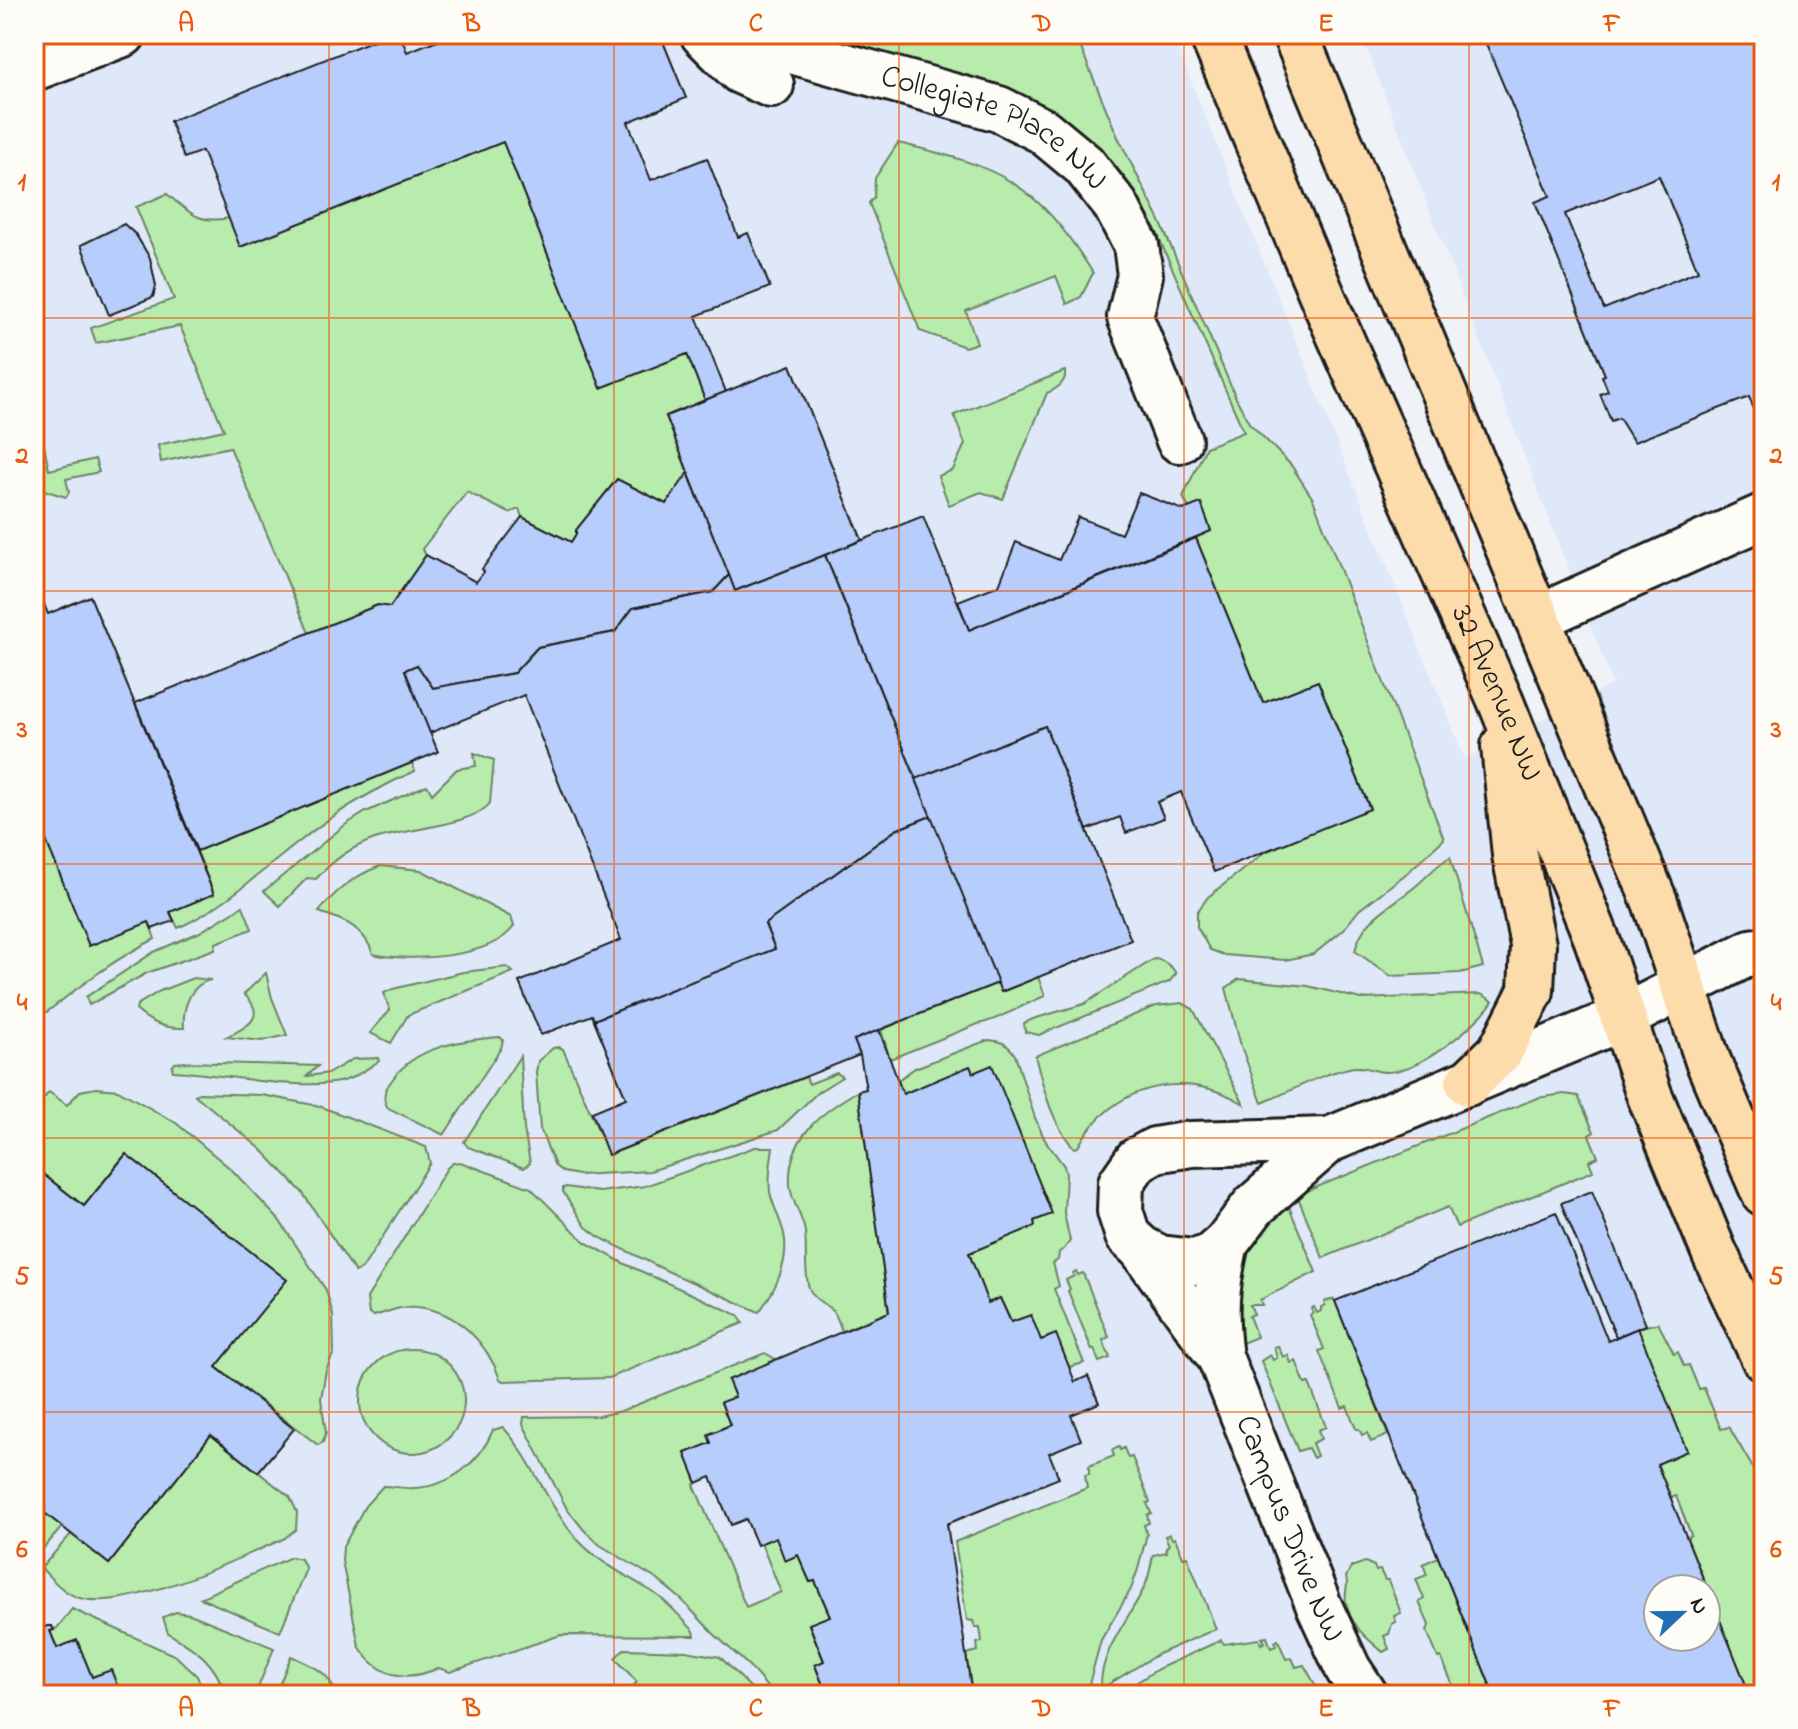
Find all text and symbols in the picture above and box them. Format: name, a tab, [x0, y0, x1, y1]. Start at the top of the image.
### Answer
text: A	[178, 6, 194, 44]
text: B	[462, 6, 481, 44]
text: C	[749, 6, 763, 44]
text: D	[1031, 6, 1052, 44]
text: E	[1318, 6, 1334, 44]
text: F	[1602, 6, 1621, 44]
street label: Collegiate Place NW	[875, 54, 1119, 201]
text: 1	[18, 165, 27, 203]
text: 1	[1772, 165, 1781, 203]
text: 2	[15, 438, 29, 476]
text: 2	[1769, 438, 1783, 476]
street label: 32 Avenue NW	[1438, 598, 1554, 789]
text: 3	[16, 712, 28, 750]
text: 3	[1770, 712, 1782, 750]
text: 4	[17, 985, 28, 1023]
text: 4	[1771, 985, 1782, 1023]
text: 5	[15, 1259, 30, 1297]
text: 5	[1769, 1259, 1784, 1297]
street label: Campus Drive NW	[1222, 1408, 1356, 1650]
text: 6	[16, 1532, 28, 1570]
text: 6	[1770, 1532, 1782, 1570]
north arrow	[1642, 1573, 1722, 1653]
text: N	[1680, 1594, 1715, 1620]
text: A	[178, 1691, 194, 1729]
text: B	[462, 1691, 481, 1729]
text: C	[749, 1691, 763, 1729]
text: D	[1031, 1691, 1052, 1729]
text: E	[1318, 1691, 1334, 1729]
text: F	[1602, 1691, 1621, 1729]

